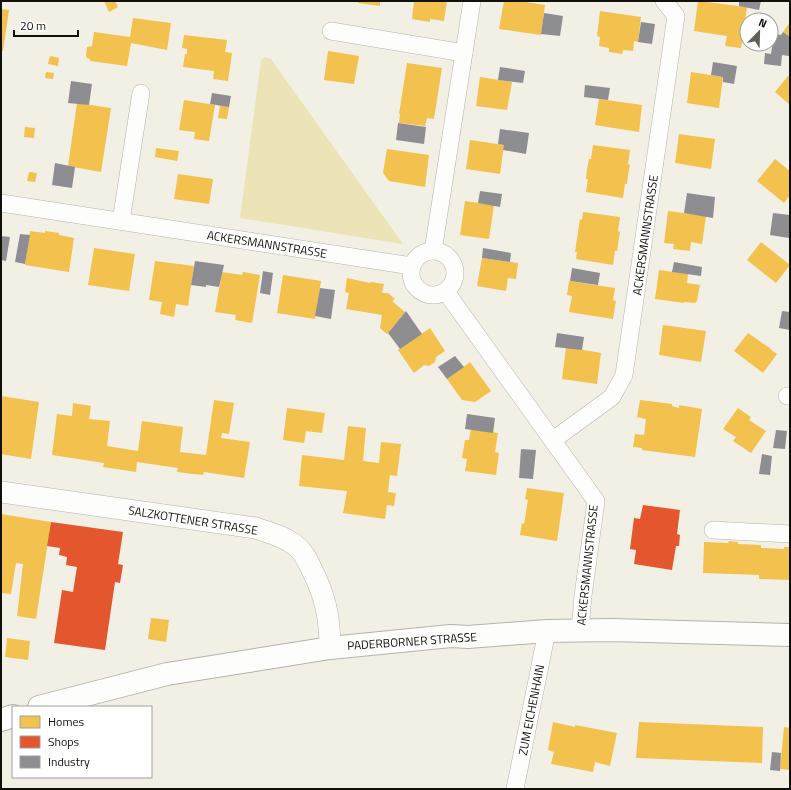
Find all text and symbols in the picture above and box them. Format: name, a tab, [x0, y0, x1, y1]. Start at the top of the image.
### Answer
scale bar	[14, 12, 78, 38]
north arrow	[739, 12, 779, 52]
text: N	[756, 14, 770, 32]
text: 20 m	[20, 16, 46, 35]
street label: ACKERSMANNSTRASSE	[627, 173, 663, 296]
street label: ACKERSMANNSTRASSE	[206, 225, 329, 263]
street label: SALZKOTTENER STRASSE	[127, 500, 259, 540]
street label: ACKERSMANNSTRASSE	[571, 503, 603, 626]
street label: PADERBORNER STRASSE	[346, 627, 478, 655]
street label: ZUM EICHENHAIN	[513, 663, 549, 757]
legend	[12, 706, 152, 778]
text: Homes	[48, 712, 84, 731]
text: Shops	[48, 732, 80, 751]
text: Industry	[48, 752, 90, 771]

